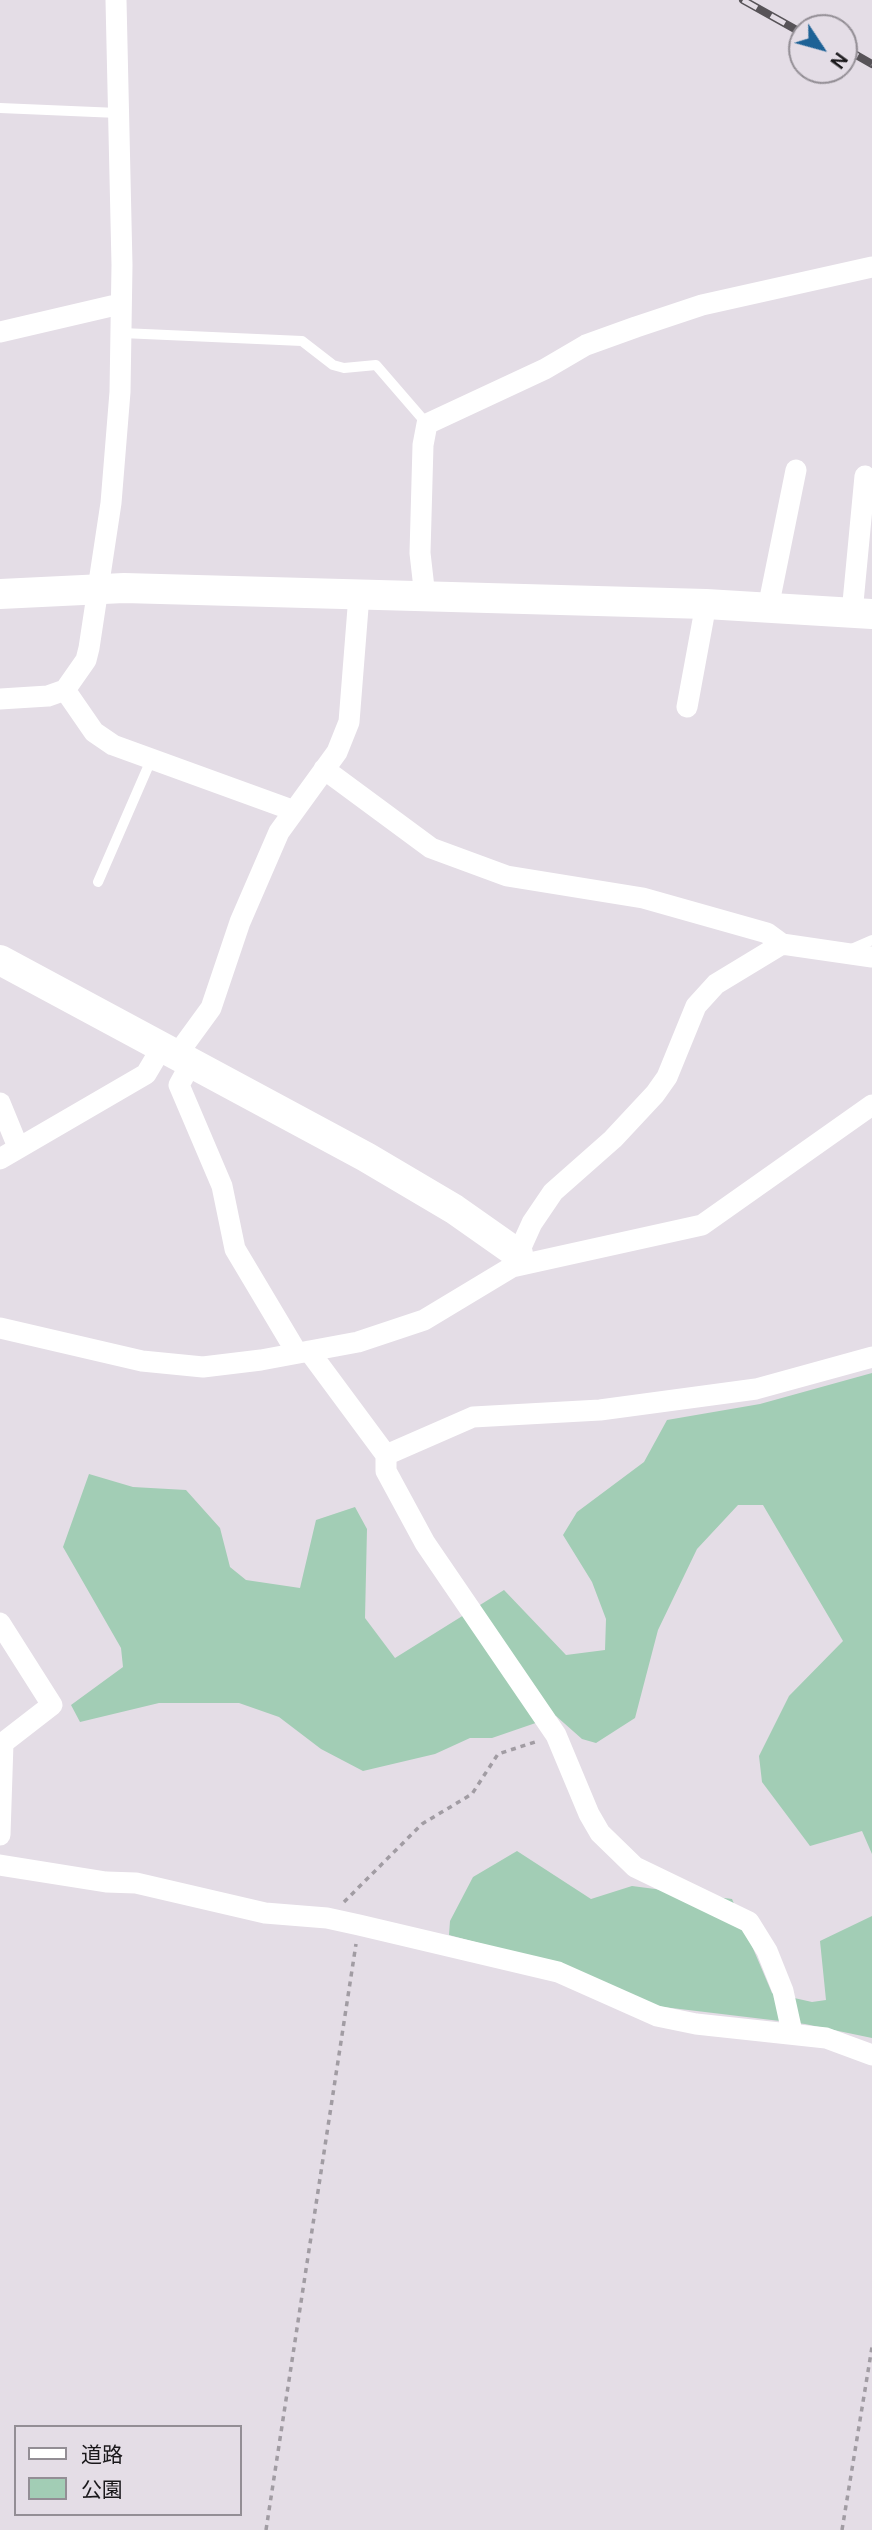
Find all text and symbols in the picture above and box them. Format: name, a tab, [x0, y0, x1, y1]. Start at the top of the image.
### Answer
north arrow	[788, 14, 858, 84]
text: N	[825, 48, 853, 73]
legend	[14, 2425, 242, 2516]
text: 道路	[81, 2441, 123, 2469]
text: 公園	[81, 2476, 123, 2504]

